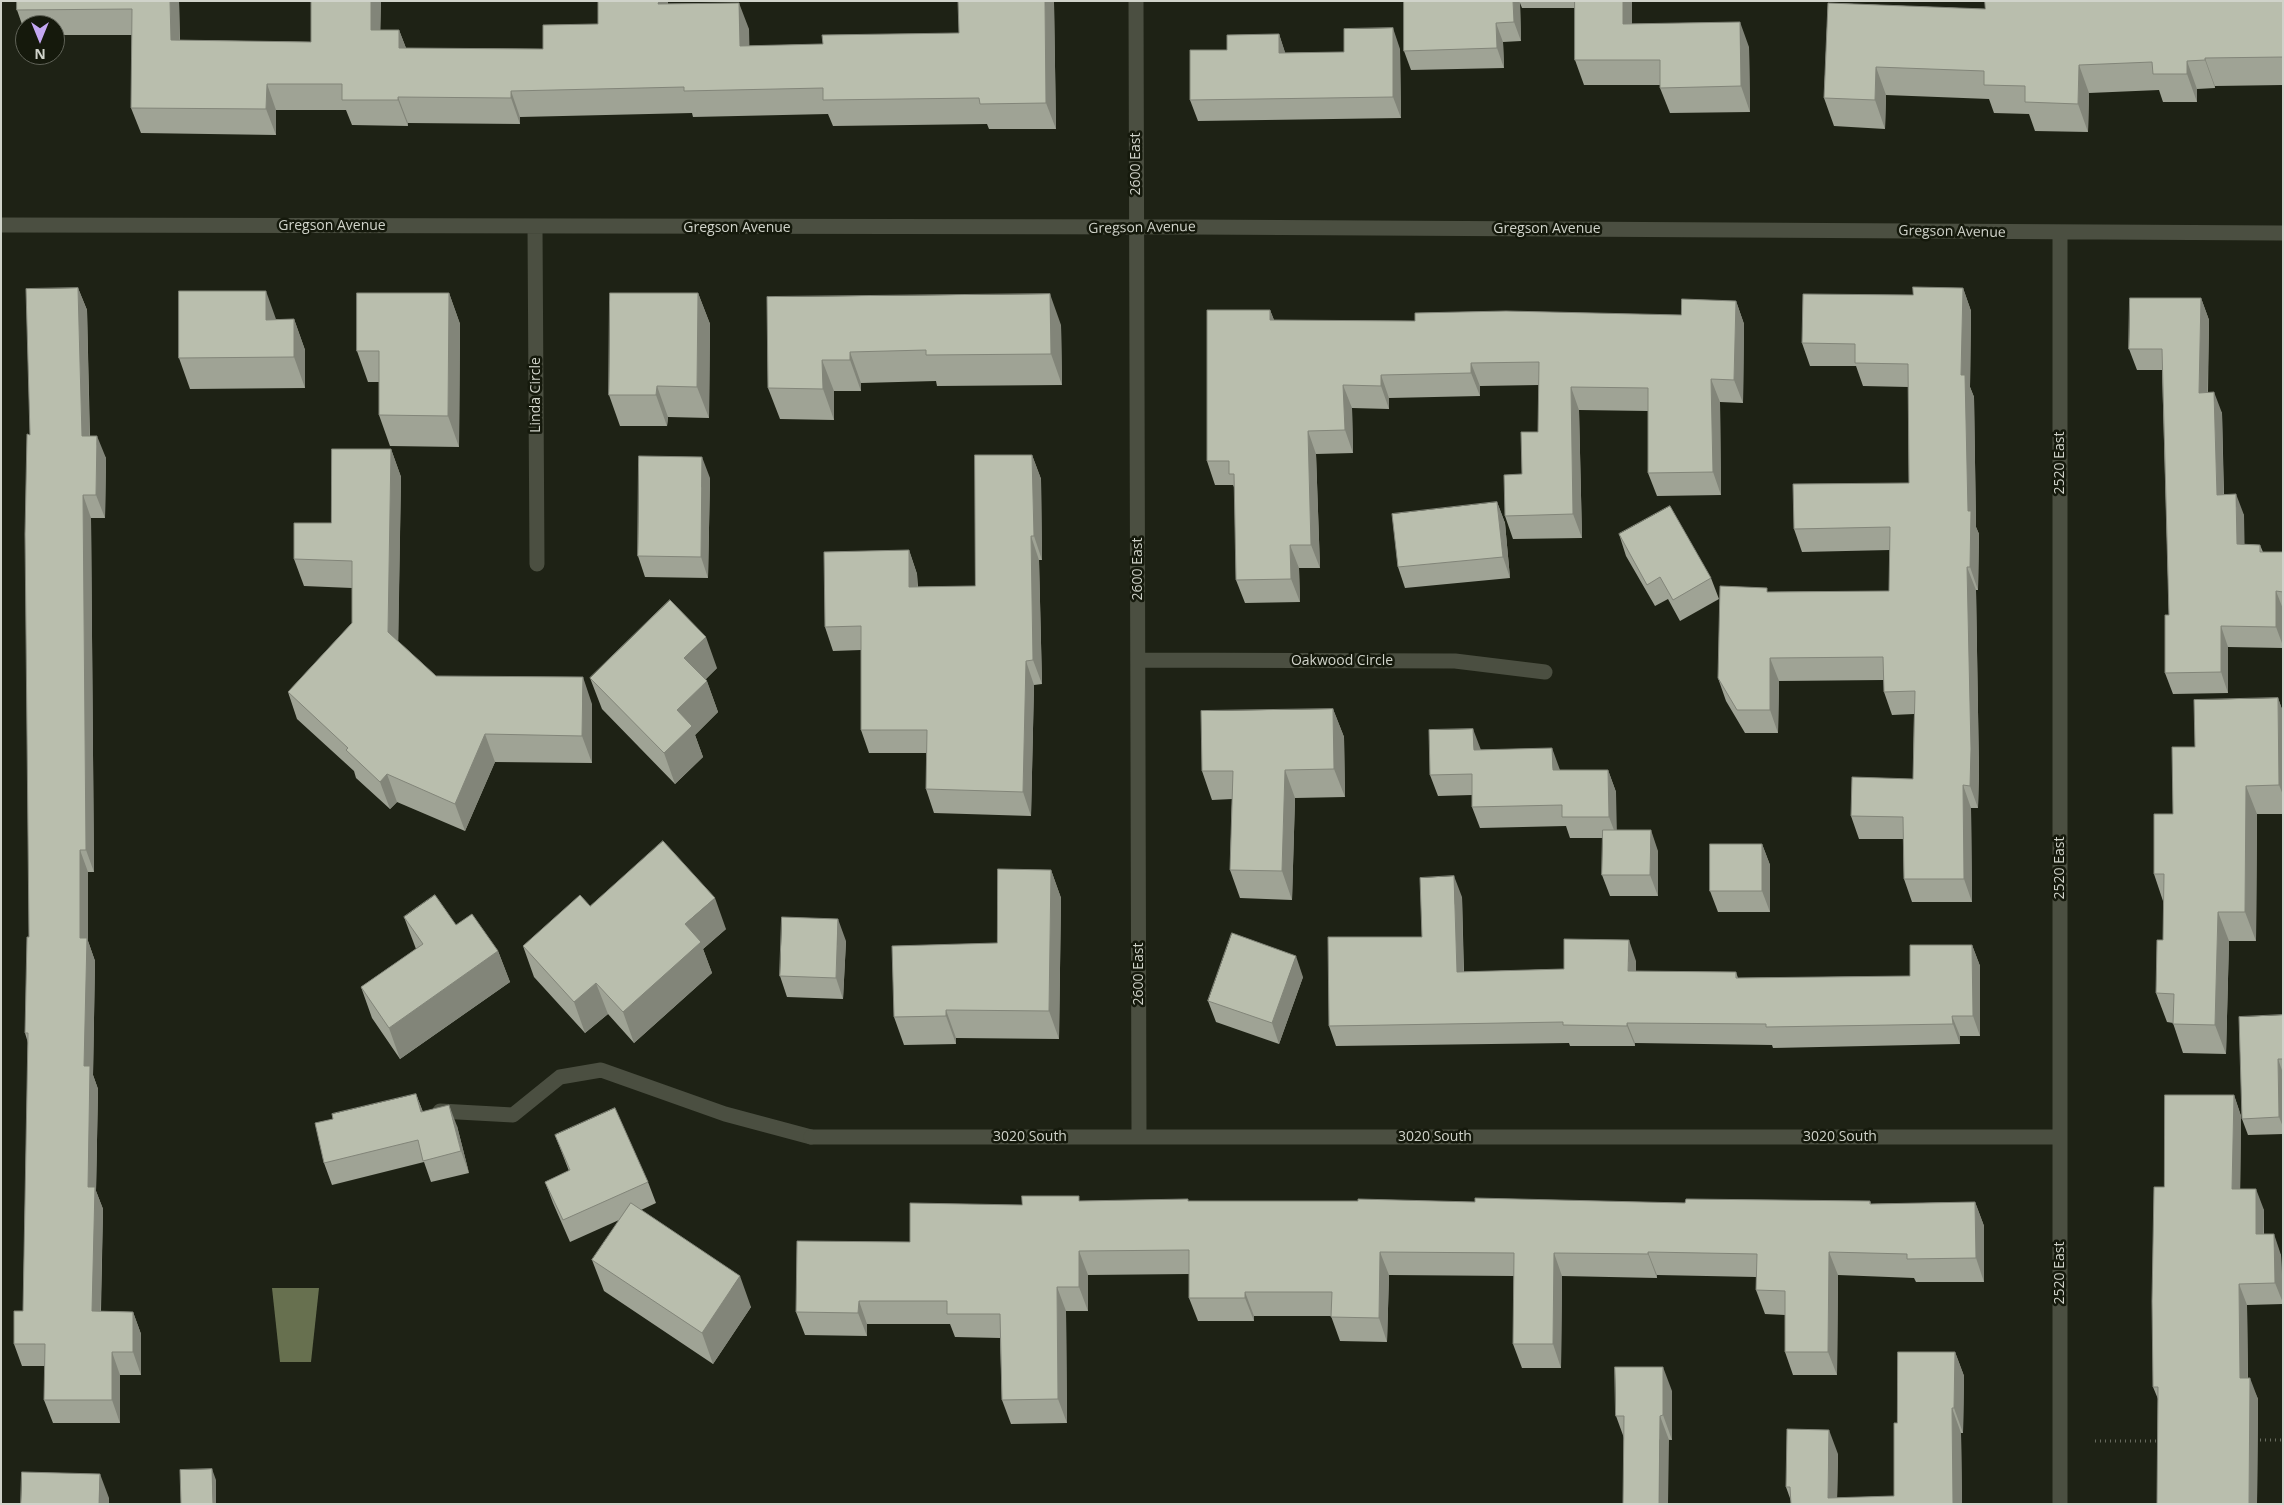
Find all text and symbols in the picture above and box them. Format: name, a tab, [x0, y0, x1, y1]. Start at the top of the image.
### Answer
north arrow	[15, 15, 65, 65]
text: N	[34, 45, 46, 64]
street label: 2600 East	[1128, 133, 1144, 195]
street label: Gregson Avenue	[278, 218, 386, 234]
street label: Gregson Avenue	[1088, 219, 1196, 237]
street label: Gregson Avenue	[683, 220, 791, 236]
street label: Gregson Avenue	[1493, 221, 1601, 237]
street label: Gregson Avenue	[1898, 223, 2006, 241]
street label: Linda Circle	[528, 357, 544, 433]
street label: 2520 East	[2052, 432, 2068, 494]
street label: 2600 East	[1130, 538, 1146, 600]
street label: Oakwood Circle	[1291, 653, 1393, 669]
street label: 2520 East	[2052, 837, 2068, 899]
street label: 2600 East	[1131, 943, 1147, 1005]
street label: 3020 South	[993, 1129, 1067, 1145]
street label: 3020 South	[1398, 1129, 1472, 1145]
street label: 3020 South	[1803, 1129, 1877, 1145]
street label: 2520 East	[2052, 1242, 2068, 1304]

